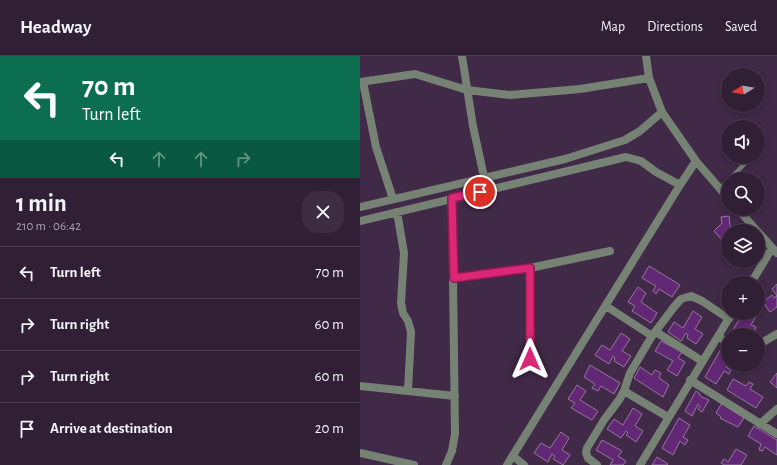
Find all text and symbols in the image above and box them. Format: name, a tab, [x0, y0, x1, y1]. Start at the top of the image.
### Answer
text: Headway	[20, 18, 91, 37]
text: Map	[601, 20, 625, 34]
text: Directions	[647, 20, 703, 34]
text: Saved	[725, 20, 757, 34]
north arrow	[721, 68, 765, 112]
map controls	[721, 68, 765, 372]
icon: left	[16, 72, 68, 124]
text: 70 m	[82, 73, 136, 101]
text: Turn left	[82, 106, 141, 124]
button: sound	[721, 120, 765, 164]
icon: left	[106, 148, 128, 170]
icon: ahead	[148, 148, 170, 170]
icon: ahead	[190, 148, 212, 170]
icon: right	[232, 148, 254, 170]
button: search	[721, 172, 765, 216]
pin	[463, 175, 497, 209]
icon: arrive	[469, 181, 491, 203]
button: close	[302, 191, 344, 233]
text: 1 min	[16, 192, 67, 216]
text: 210 m · 06:42	[16, 220, 81, 233]
button: layers	[721, 224, 765, 268]
icon: left	[16, 262, 38, 284]
text: Turn left	[50, 265, 101, 280]
text: 70 m	[315, 265, 344, 280]
button: +	[721, 276, 765, 320]
icon: right	[16, 314, 38, 336]
text: Turn right	[50, 317, 109, 332]
text: 60 m	[315, 317, 344, 332]
button: −	[721, 328, 765, 372]
position arrow	[509, 338, 551, 380]
icon: right	[16, 366, 38, 388]
text: Turn right	[50, 369, 109, 384]
text: 60 m	[315, 369, 344, 384]
icon: arrive	[16, 418, 38, 440]
text: Arrive at destination	[50, 421, 173, 436]
text: 20 m	[315, 421, 344, 436]

